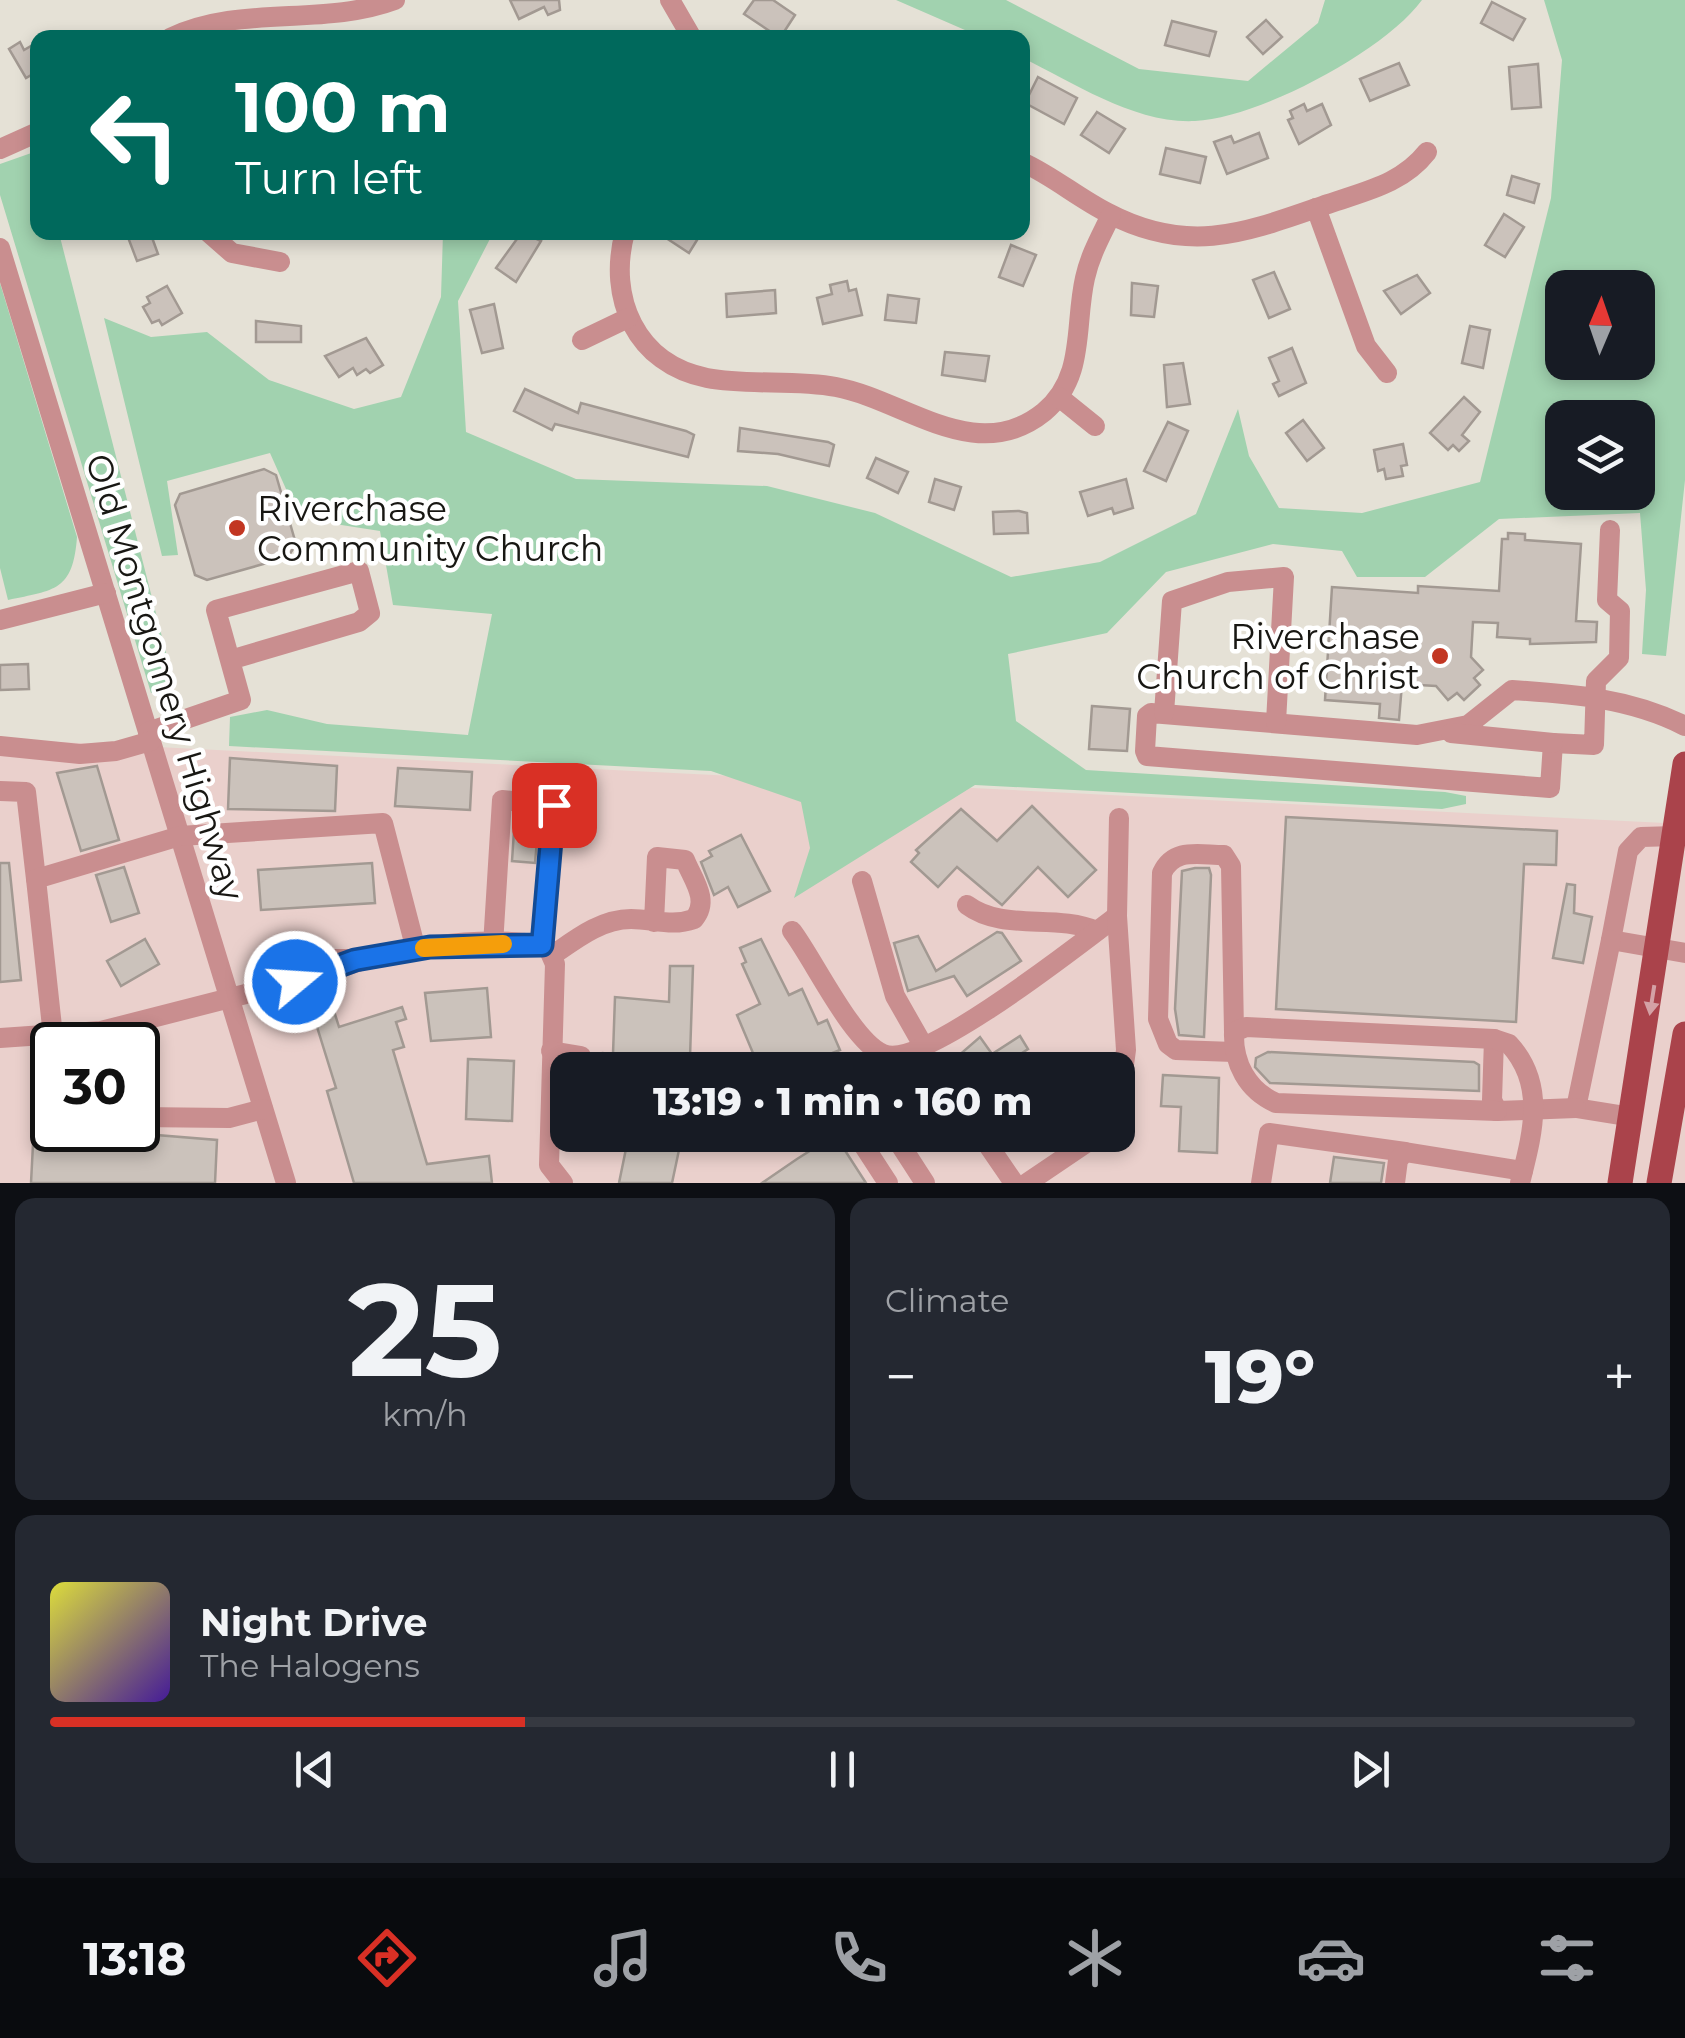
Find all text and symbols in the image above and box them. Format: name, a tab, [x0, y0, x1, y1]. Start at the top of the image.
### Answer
text: 100 m	[235, 64, 451, 150]
icon: left	[70, 70, 200, 200]
text: Turn left	[235, 150, 423, 205]
north arrow	[1545, 270, 1655, 380]
map controls	[1545, 270, 1655, 510]
button: layers	[1545, 400, 1655, 510]
street label: Old Montgomery Highway	[77, 449, 253, 905]
place label: Riverchase Community Church	[257, 487, 603, 570]
marker: Riverchase Community Church	[226, 517, 248, 539]
place label: Riverchase Church of Christ	[1136, 615, 1420, 698]
marker: Riverchase Church of Christ	[1429, 645, 1451, 667]
pin	[512, 763, 597, 848]
icon: arrive	[527, 778, 582, 833]
position arrow	[243, 930, 347, 1034]
one-way arrow	[1644, 984, 1659, 1016]
speed limit sign: 30	[30, 1022, 160, 1152]
text: 13:19 · 1 min · 160 m	[653, 1078, 1032, 1125]
text: 25	[348, 1250, 502, 1409]
text: Climate	[885, 1281, 1009, 1320]
text: 19°	[1205, 1330, 1315, 1422]
text: −	[885, 1343, 917, 1410]
text: +	[1603, 1343, 1635, 1410]
text: km/h	[382, 1395, 468, 1434]
text: Night Drive	[200, 1599, 427, 1646]
text: The Halogens	[200, 1646, 420, 1685]
icon: previous	[287, 1742, 342, 1797]
icon: pause	[815, 1742, 870, 1797]
icon: next	[1343, 1742, 1398, 1797]
icon: directions	[352, 1923, 422, 1993]
icon: music	[588, 1923, 658, 1993]
icon: phone	[824, 1923, 894, 1993]
icon: climate	[1060, 1923, 1130, 1993]
icon: car	[1296, 1923, 1366, 1993]
icon: filters	[1532, 1923, 1602, 1993]
text: 13:18	[83, 1931, 186, 1986]

